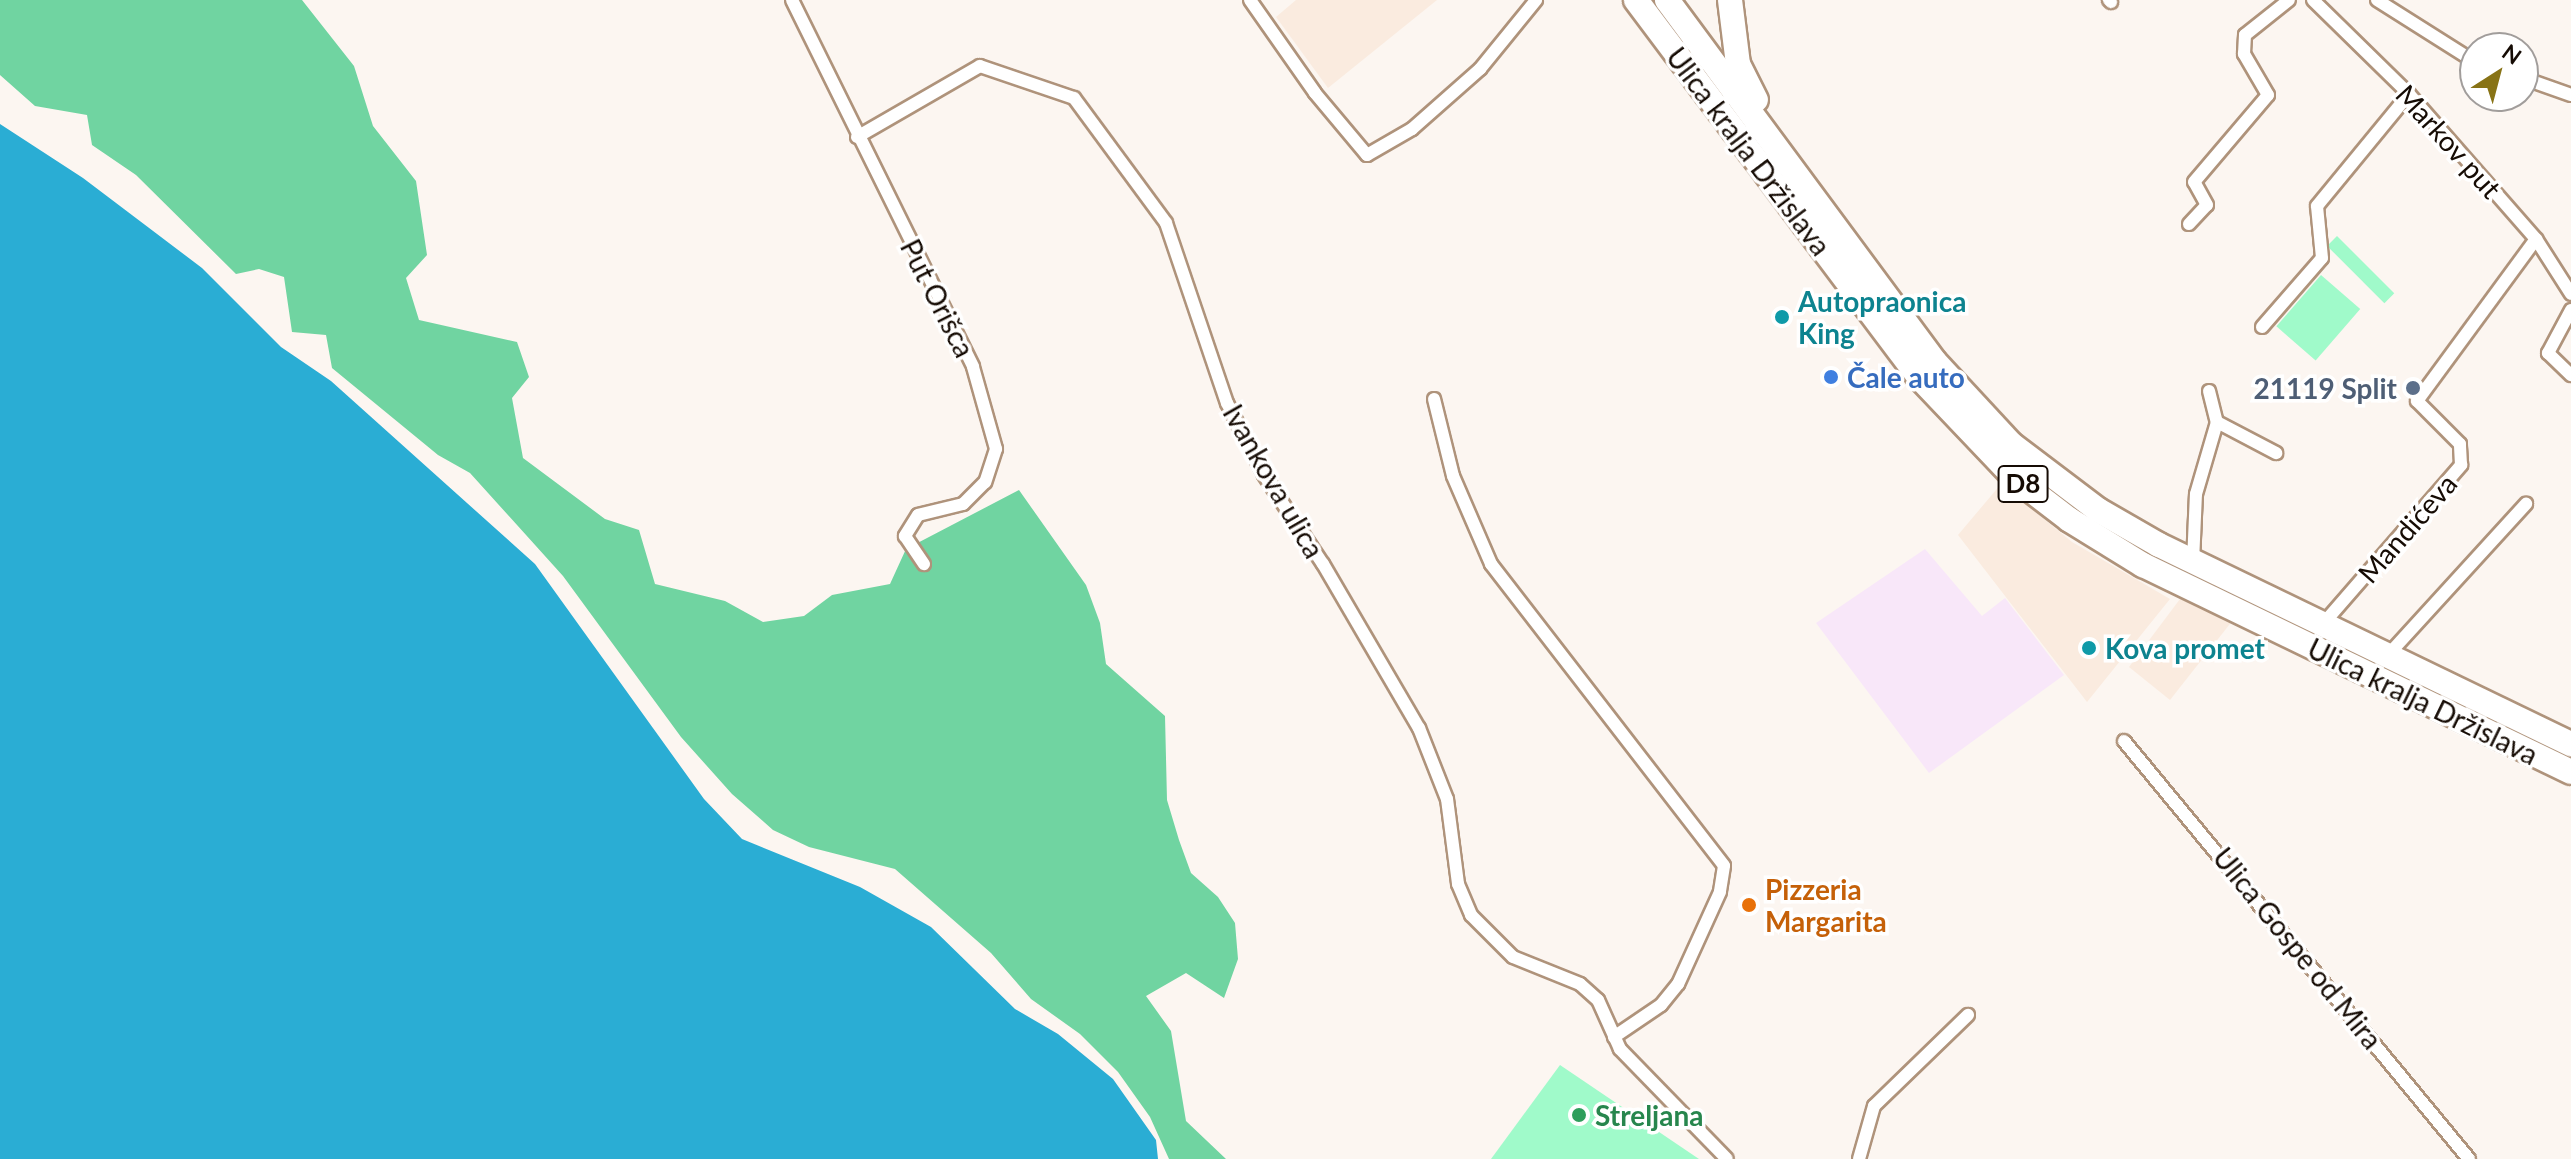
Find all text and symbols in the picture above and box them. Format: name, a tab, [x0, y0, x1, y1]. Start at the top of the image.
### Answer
north arrow	[2459, 32, 2539, 112]
text: N	[2497, 38, 2527, 70]
street label: Ulica kralja Držislava	[1660, 40, 1838, 262]
street label: Markov put	[2389, 77, 2509, 205]
street label: Put Orišca	[894, 233, 982, 363]
place label: Autopraonica King	[1798, 284, 1966, 350]
marker: Autopraonica King	[1773, 308, 1791, 326]
place label: Čale auto	[1847, 360, 1965, 394]
marker: Čale auto	[1822, 368, 1840, 386]
place label: 21119 Split	[2254, 371, 2397, 405]
marker: 21119 Split	[2404, 379, 2422, 397]
street label: Ivankova ulica	[1217, 398, 1331, 564]
road number: D8	[1997, 462, 2049, 506]
street label: Mandićeva	[2351, 467, 2463, 589]
place label: Kova promet	[2105, 631, 2265, 665]
street label: Ulica kralja Držislava	[2303, 631, 2543, 771]
marker: Kova promet	[2080, 639, 2098, 657]
street label: Ulica Gospe od Mira	[2207, 841, 2389, 1055]
place label: Pizzeria Margarita	[1765, 872, 1887, 938]
marker: Pizzeria Margarita	[1740, 896, 1758, 914]
place label: Streljana	[1595, 1098, 1703, 1132]
marker: Streljana	[1570, 1106, 1588, 1124]

